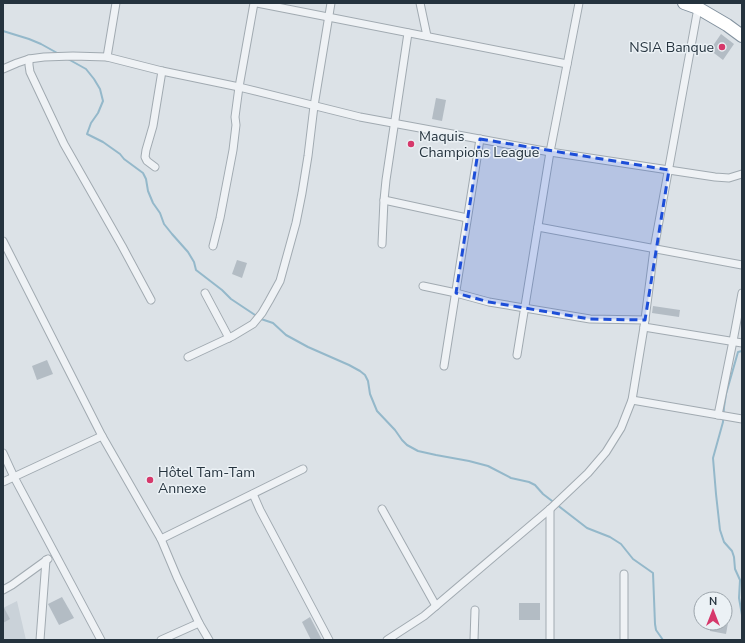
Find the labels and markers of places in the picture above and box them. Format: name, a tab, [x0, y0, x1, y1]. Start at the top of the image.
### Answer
place label: NSIA Banque	[629, 38, 714, 57]
marker: NSIA Banque	[717, 42, 727, 52]
place label: Maquis Champions League	[419, 127, 539, 162]
marker: Maquis Champions League	[406, 139, 416, 149]
place label: Hôtel Tam-Tam Annexe	[158, 463, 255, 498]
marker: Hôtel Tam-Tam Annexe	[145, 475, 155, 485]

